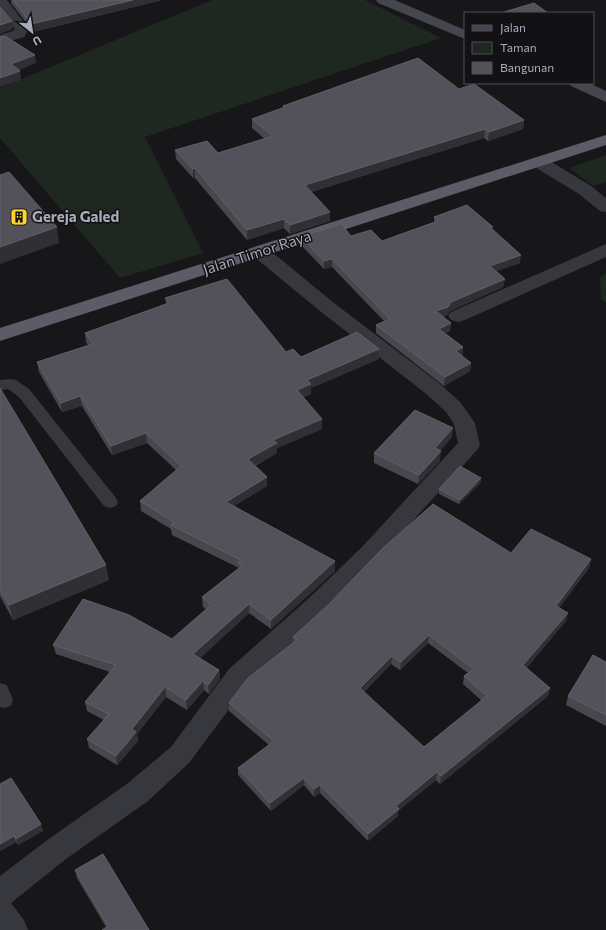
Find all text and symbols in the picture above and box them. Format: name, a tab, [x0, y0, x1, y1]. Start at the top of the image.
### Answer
north arrow	[12, 12, 52, 52]
legend	[464, 12, 594, 84]
text: Jalan	[500, 20, 526, 35]
text: U	[31, 33, 44, 49]
text: Taman	[500, 40, 537, 54]
text: Bangunan	[500, 60, 554, 74]
building icon: Gereja Galed	[9, 207, 29, 227]
place label: Gereja Galed	[32, 207, 119, 225]
street label: Jalan Timor Raya	[200, 226, 313, 278]

